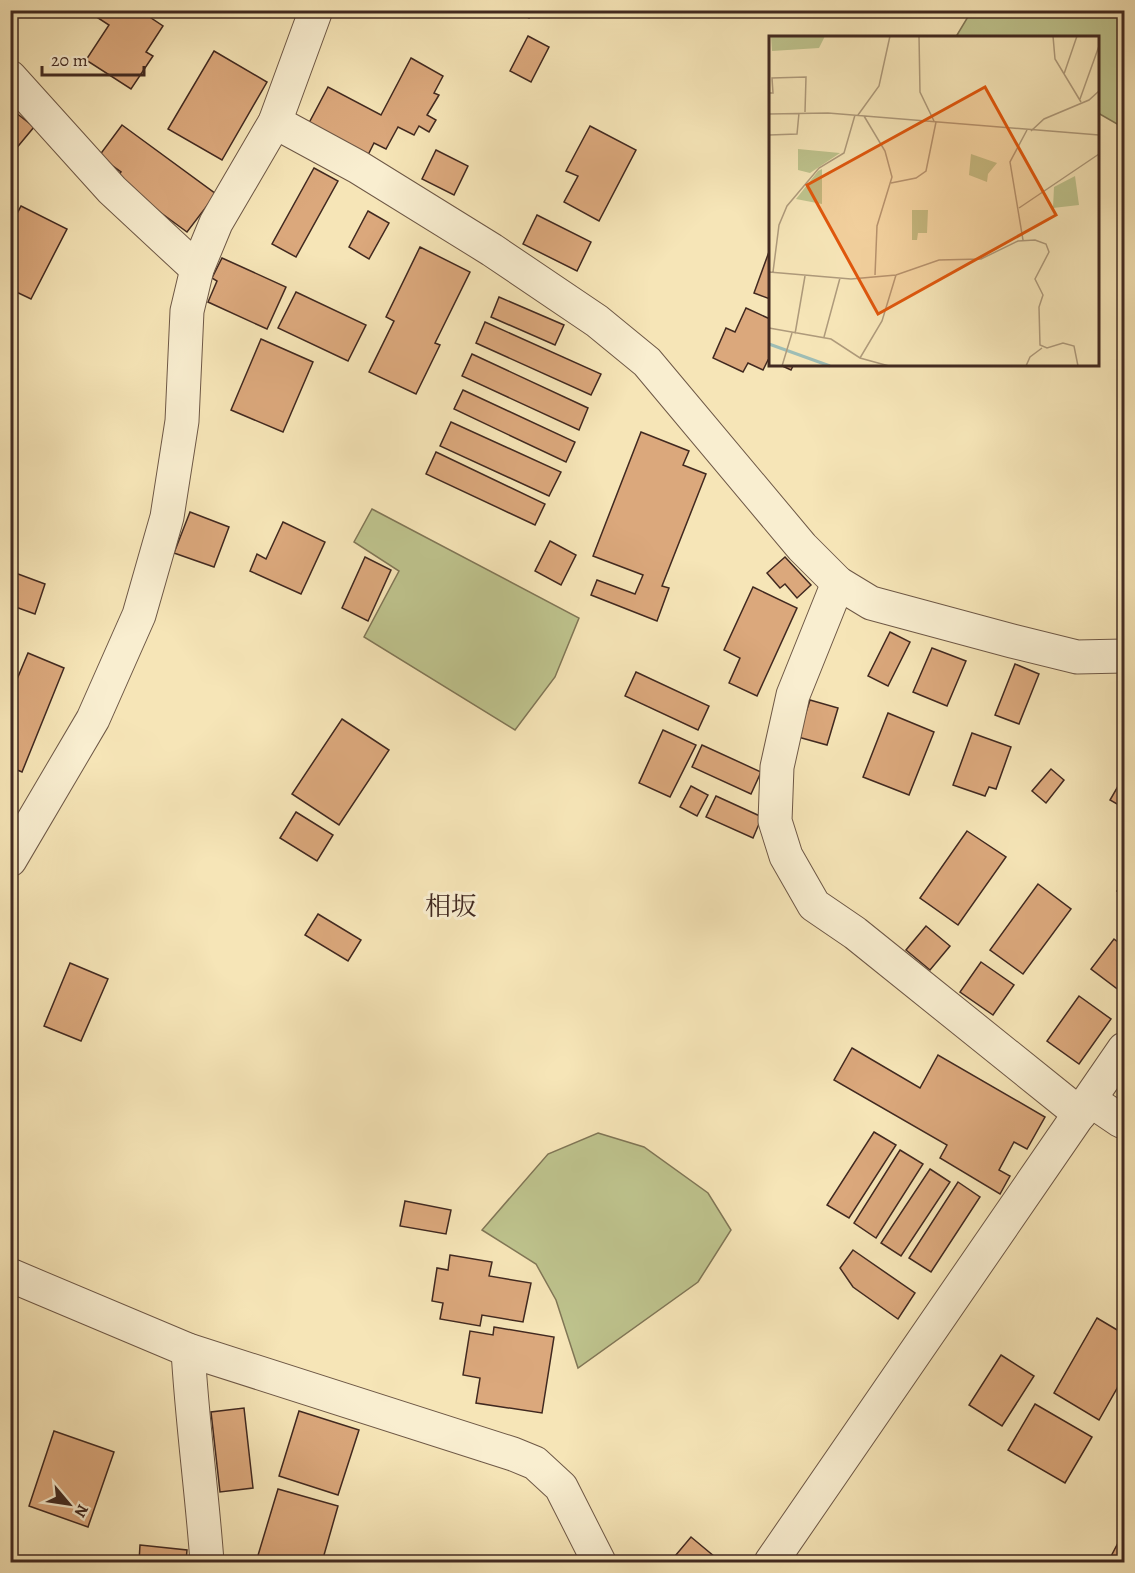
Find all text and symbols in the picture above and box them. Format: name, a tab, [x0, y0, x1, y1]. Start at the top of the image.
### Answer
inset map	[769, 36, 1099, 366]
scale bar	[42, 39, 144, 77]
text: 20 m	[51, 48, 88, 72]
district label: 相坂	[425, 889, 477, 924]
north arrow	[39, 1474, 99, 1534]
text: N	[69, 1500, 94, 1522]

